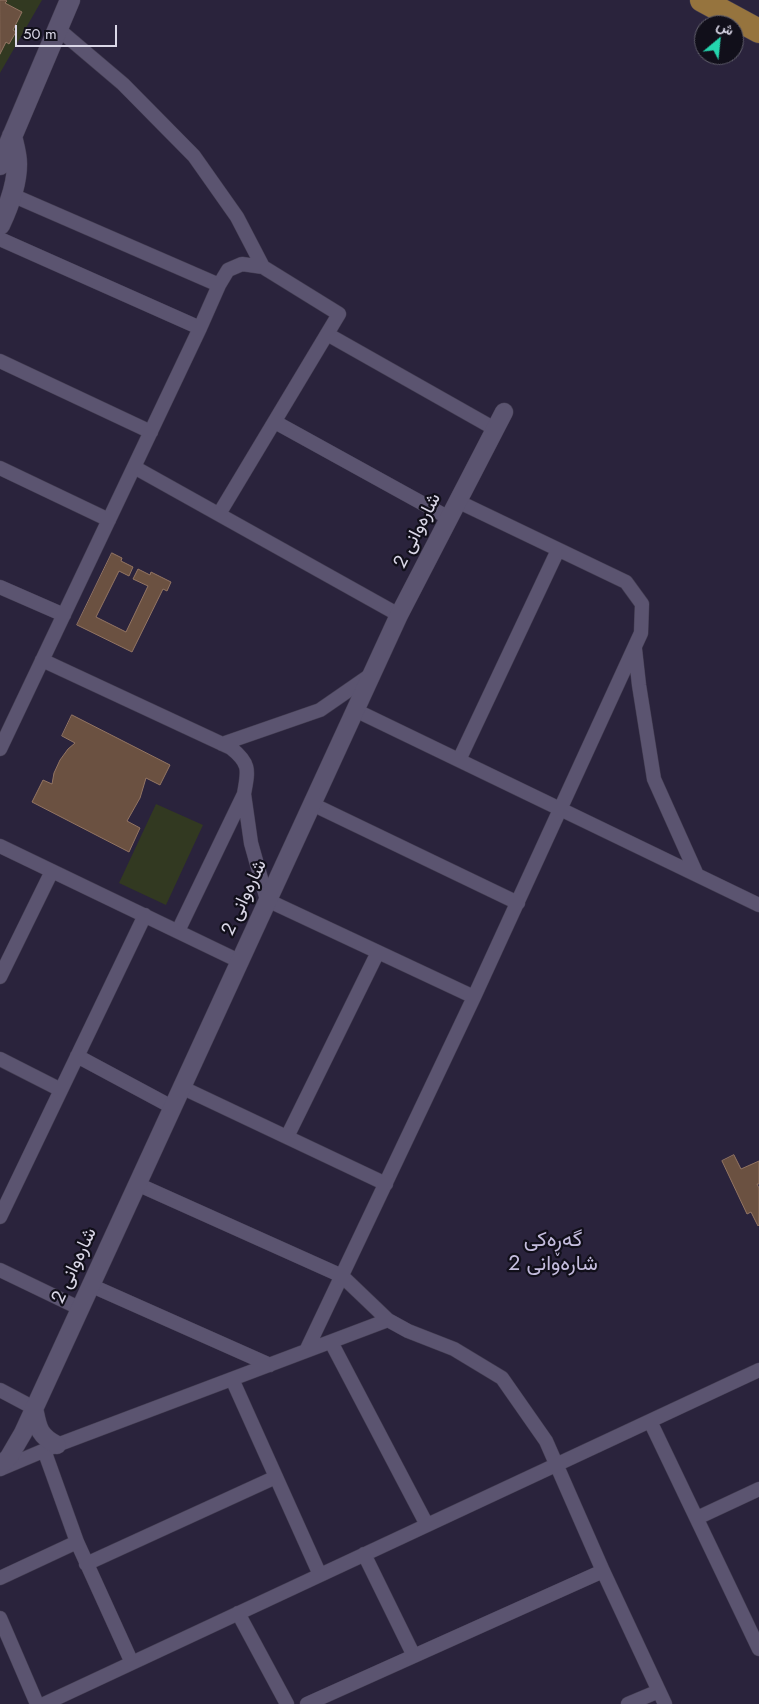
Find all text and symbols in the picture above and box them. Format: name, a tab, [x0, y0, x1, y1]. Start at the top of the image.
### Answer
scale bar	[18, 15, 120, 47]
north arrow	[694, 15, 744, 65]
text: ش	[713, 15, 738, 40]
text: 50 m	[23, 23, 57, 45]
street label: شارەوانی 2	[389, 490, 447, 572]
street label: شارەوانی 2	[218, 857, 272, 939]
street label: شارەوانی 2	[48, 1225, 102, 1307]
district label: گەڕەکی شارەوانی 2	[508, 1228, 598, 1278]

